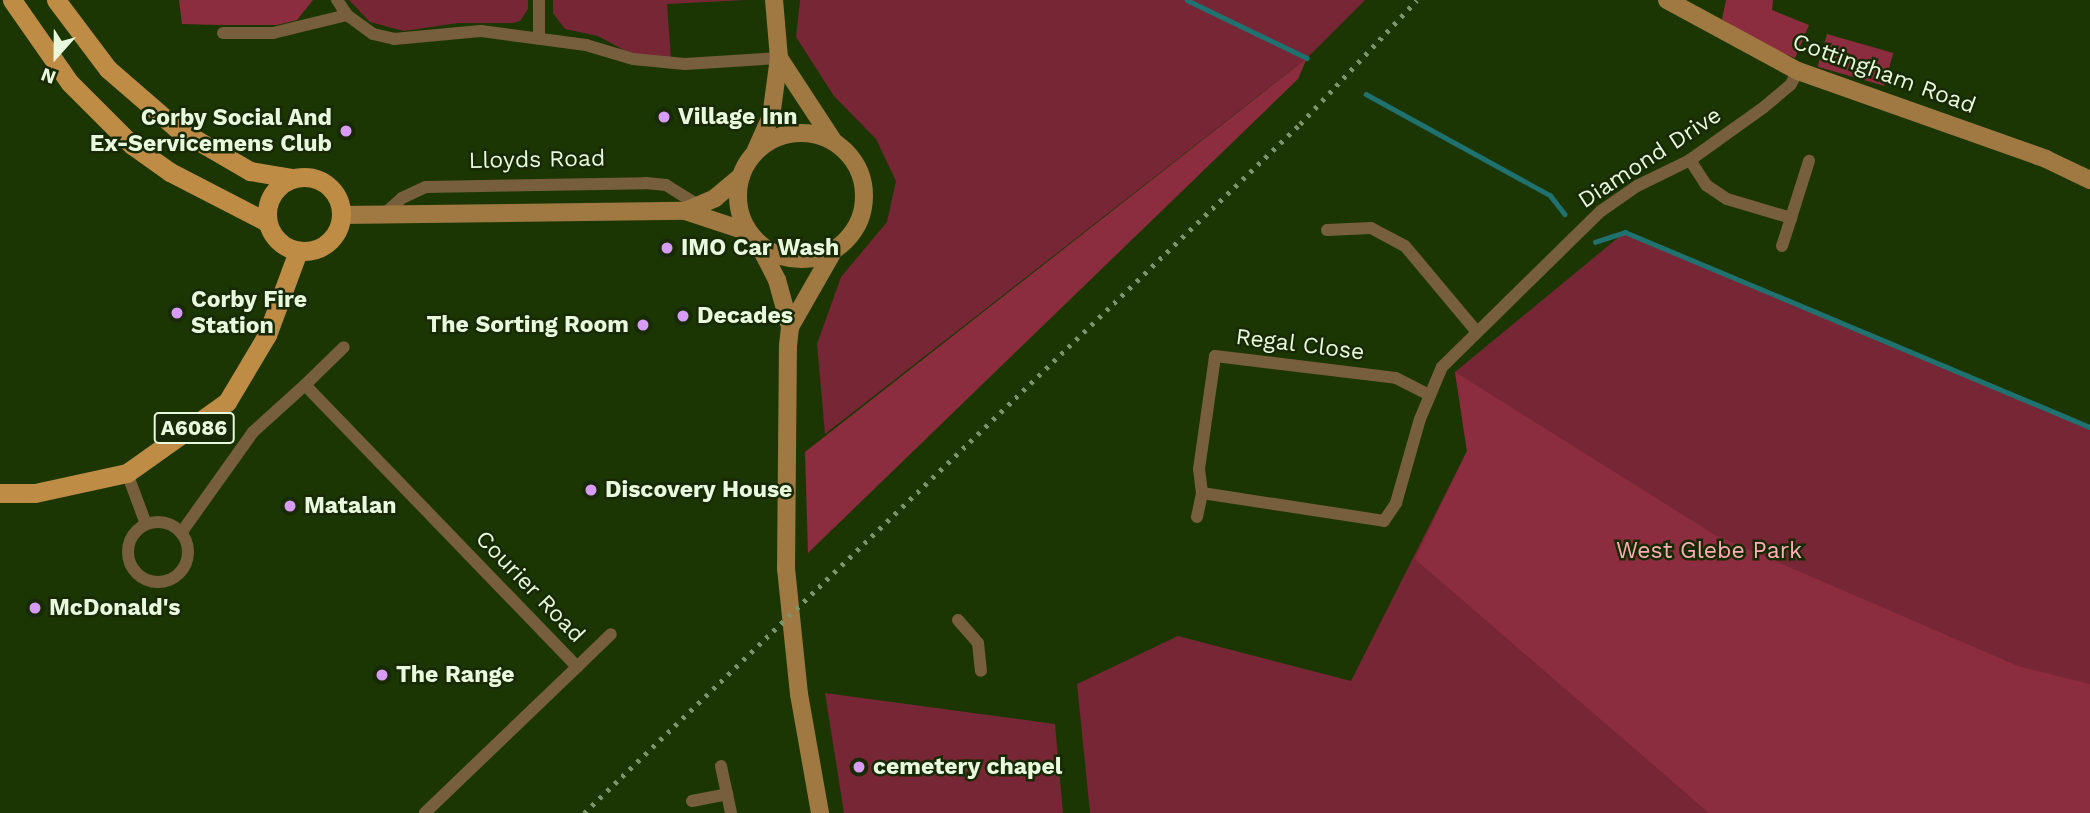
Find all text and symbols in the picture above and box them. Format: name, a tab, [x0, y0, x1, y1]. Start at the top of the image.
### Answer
north arrow	[21, 21, 91, 91]
street label: Cottingham Road	[1789, 28, 1979, 120]
text: N	[38, 63, 59, 89]
street label: Diamond Drive	[1573, 101, 1727, 215]
place label: Village Inn	[678, 103, 798, 131]
place label: Corby Social And Ex-Servicemens Club	[90, 104, 332, 158]
marker: Village Inn	[656, 109, 672, 125]
marker: Corby Social And Ex-Servicemens Club	[338, 123, 354, 139]
street label: Lloyds Road	[468, 145, 606, 175]
place label: IMO Car Wash	[681, 234, 840, 262]
marker: IMO Car Wash	[659, 240, 675, 256]
place label: Corby Fire Station	[191, 286, 307, 340]
place label: Decades	[697, 302, 793, 330]
marker: Corby Fire Station	[169, 305, 185, 321]
marker: Decades	[675, 308, 691, 324]
place label: The Sorting Room	[426, 311, 629, 339]
marker: The Sorting Room	[635, 317, 651, 333]
street label: Regal Close	[1234, 323, 1366, 367]
road number: A6086	[152, 410, 236, 446]
place label: Discovery House	[605, 476, 793, 504]
marker: Discovery House	[583, 482, 599, 498]
place label: Matalan	[304, 492, 397, 520]
marker: Matalan	[282, 498, 298, 514]
street label: Courier Road	[469, 525, 591, 649]
park label: West Glebe Park	[1616, 537, 1802, 565]
place label: McDonald's	[49, 594, 181, 622]
marker: McDonald's	[27, 600, 43, 616]
place label: The Range	[396, 661, 515, 689]
marker: The Range	[374, 667, 390, 683]
place label: cemetery chapel	[873, 753, 1063, 781]
marker: cemetery chapel	[851, 759, 867, 775]

